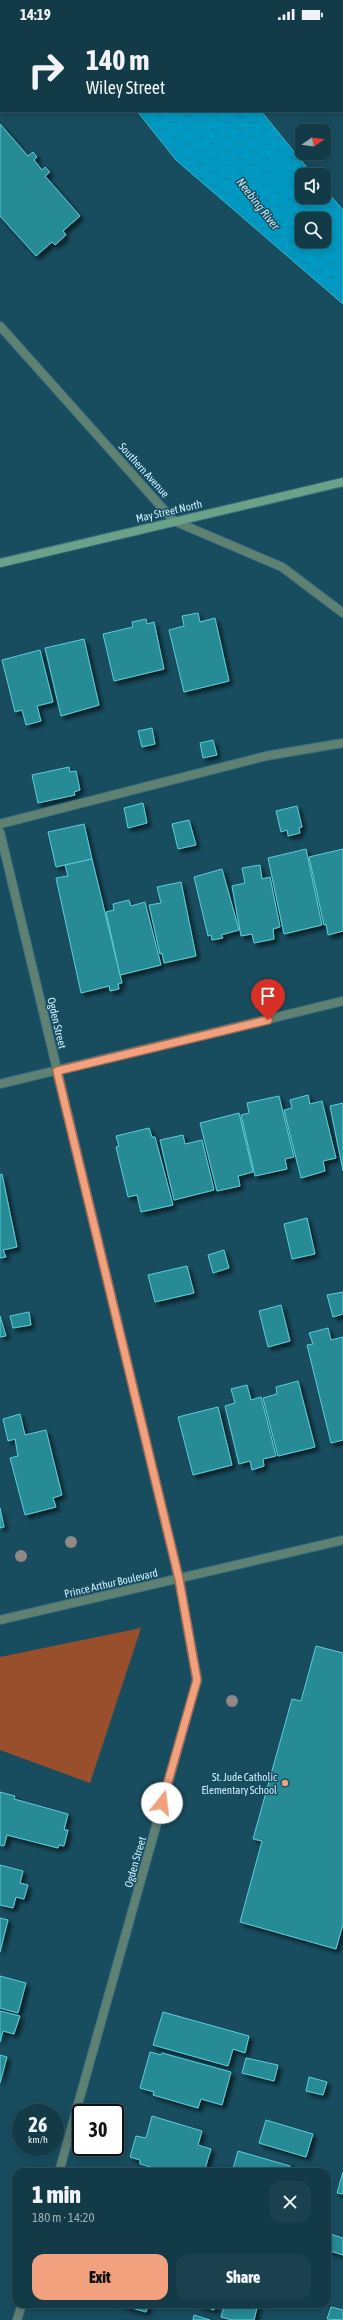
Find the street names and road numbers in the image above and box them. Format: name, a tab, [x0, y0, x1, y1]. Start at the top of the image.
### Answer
street label: Southern Avenue	[116, 440, 172, 500]
street label: May Street North	[135, 498, 203, 524]
street label: Ogden Street	[45, 996, 69, 1050]
street label: Prince Arthur Boulevard	[63, 1566, 159, 1600]
street label: Ogden Street	[122, 1835, 148, 1889]

